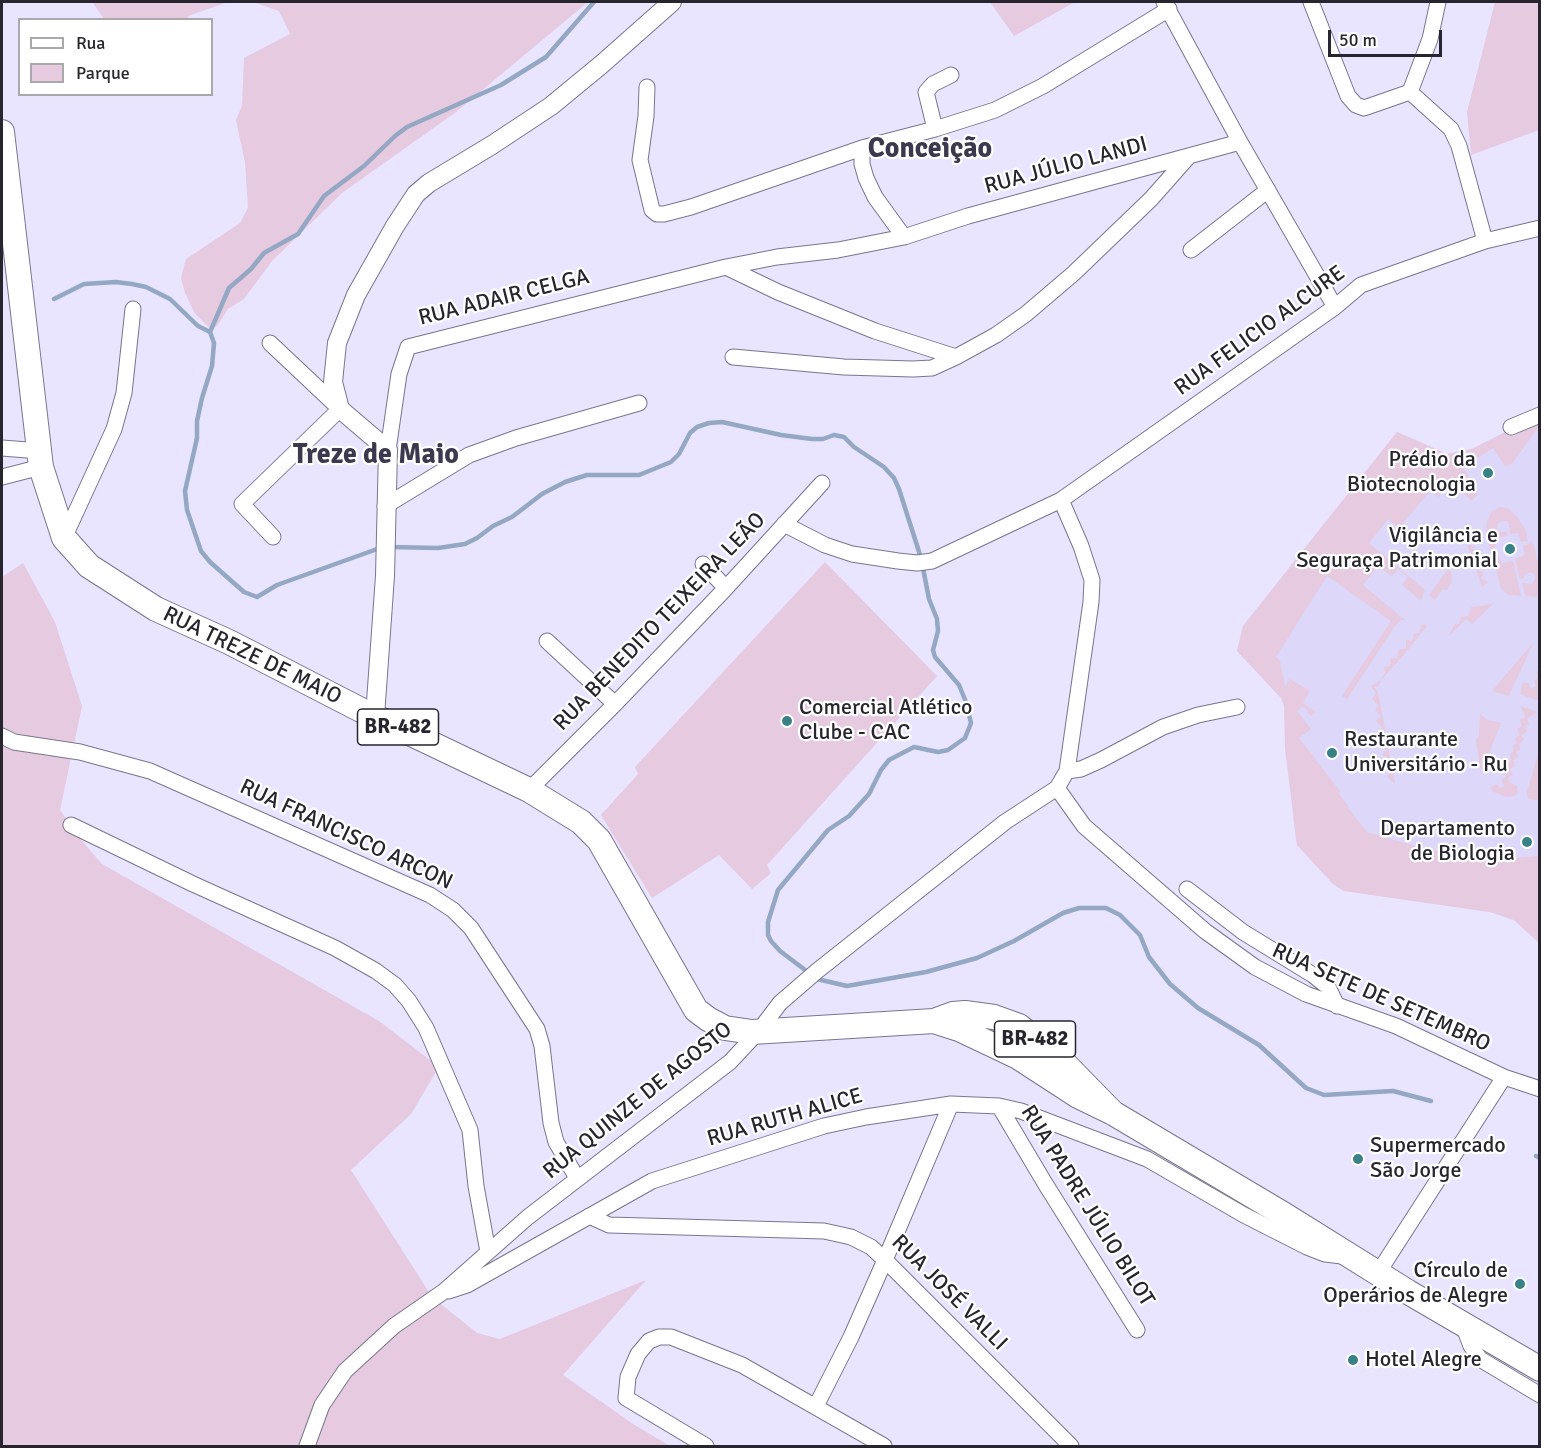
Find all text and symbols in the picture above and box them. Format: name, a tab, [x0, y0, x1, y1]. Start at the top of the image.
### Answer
legend	[18, 18, 213, 96]
scale bar	[1331, 18, 1445, 56]
text: 50 m	[1339, 29, 1377, 51]
text: Rua	[76, 32, 105, 54]
text: Parque	[76, 62, 130, 84]
street label: RUA JÚLIO LANDI	[982, 132, 1150, 200]
district label: Conceição	[868, 133, 992, 167]
street label: RUA FELICIO ALCURE	[1170, 260, 1350, 402]
street label: RUA ADAIR CELGA	[416, 264, 592, 332]
district label: Treze de Maio	[293, 439, 459, 473]
place label: Prédio da Biotecnologia	[1347, 447, 1476, 499]
marker: Prédio da Biotecnologia	[1481, 466, 1495, 480]
street label: RUA BENEDITO TEIXEIRA LEÃO	[549, 507, 771, 737]
place label: Vigilância e Seguraça Patrimonial	[1296, 523, 1498, 574]
marker: Vigilância e Seguraça Patrimonial	[1503, 542, 1517, 556]
street label: RUA TREZE DE MAIO	[158, 601, 346, 711]
place label: Comercial Atlético Clube - CAC	[799, 695, 972, 746]
road number: BR-482	[358, 709, 438, 745]
marker: Comercial Atlético Clube - CAC	[780, 714, 794, 728]
place label: Restaurante Universitário - Ru	[1344, 727, 1508, 778]
marker: Restaurante Universitário - Ru	[1325, 746, 1339, 760]
street label: RUA FRANCISCO ARCON	[235, 774, 457, 896]
place label: Departamento de Biologia	[1380, 816, 1515, 867]
marker: Departamento de Biologia	[1520, 835, 1534, 849]
street label: RUA SETE DE SETEMBRO	[1268, 938, 1494, 1058]
street label: RUA QUINZE DE AGOSTO	[538, 1017, 738, 1185]
road number: BR-482	[994, 1021, 1076, 1057]
street label: RUA RUTH ALICE	[704, 1083, 866, 1153]
street label: RUA PADRE JÚLIO BILOT	[1014, 1101, 1160, 1311]
place label: Supermercado São Jorge	[1370, 1133, 1506, 1184]
marker: Supermercado São Jorge	[1351, 1152, 1365, 1166]
street label: RUA JOSÉ VALLI	[886, 1230, 1012, 1356]
place label: Círculo de Operários de Alegre	[1323, 1258, 1508, 1310]
marker: Círculo de Operários de Alegre	[1513, 1277, 1527, 1291]
place label: Hotel Alegre	[1365, 1347, 1482, 1373]
marker: Hotel Alegre	[1346, 1353, 1360, 1367]

